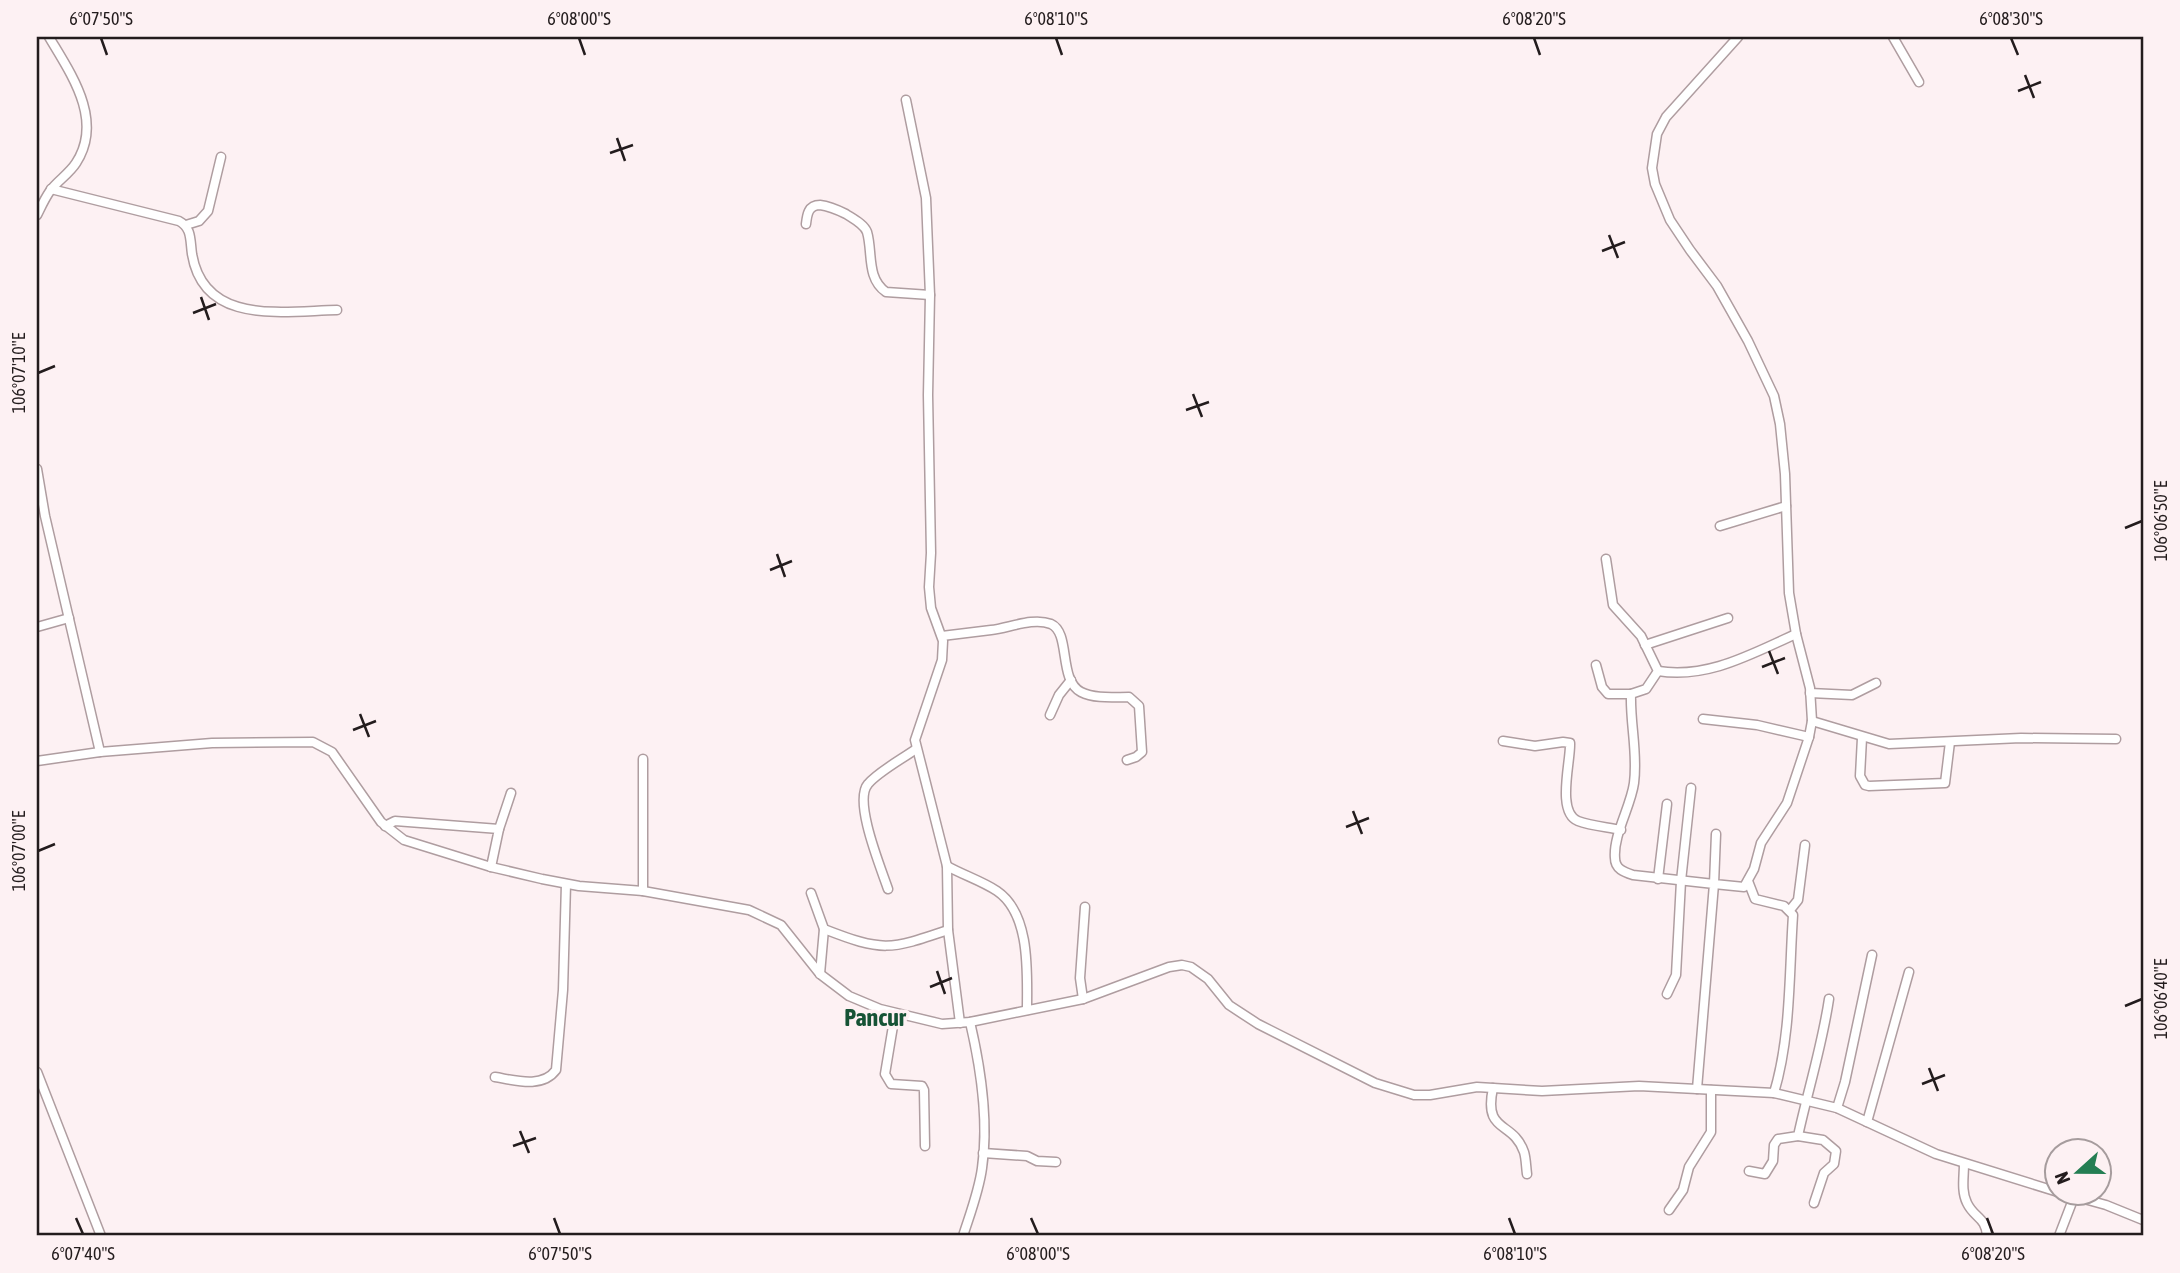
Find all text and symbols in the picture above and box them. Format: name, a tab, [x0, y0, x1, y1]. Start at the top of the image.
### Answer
text: 6°07'50"S	[69, 8, 133, 29]
text: 6°08'00"S	[547, 8, 611, 29]
text: 6°08'10"S	[1024, 8, 1088, 29]
text: 6°08'20"S	[1502, 8, 1566, 29]
text: 6°08'30"S	[1979, 8, 2043, 29]
text: 106°07'10"E	[8, 332, 29, 413]
text: 106°06'50"E	[2150, 480, 2171, 561]
text: 106°07'00"E	[8, 810, 29, 891]
text: 106°06'40"E	[2150, 958, 2171, 1039]
district label: Pancur	[844, 1004, 907, 1031]
north arrow	[2044, 1136, 2114, 1206]
text: N	[2050, 1169, 2074, 1187]
text: 6°07'40"S	[51, 1243, 115, 1264]
text: 6°07'50"S	[528, 1243, 592, 1264]
text: 6°08'00"S	[1006, 1243, 1070, 1264]
text: 6°08'10"S	[1483, 1243, 1547, 1264]
text: 6°08'20"S	[1961, 1243, 2025, 1264]

